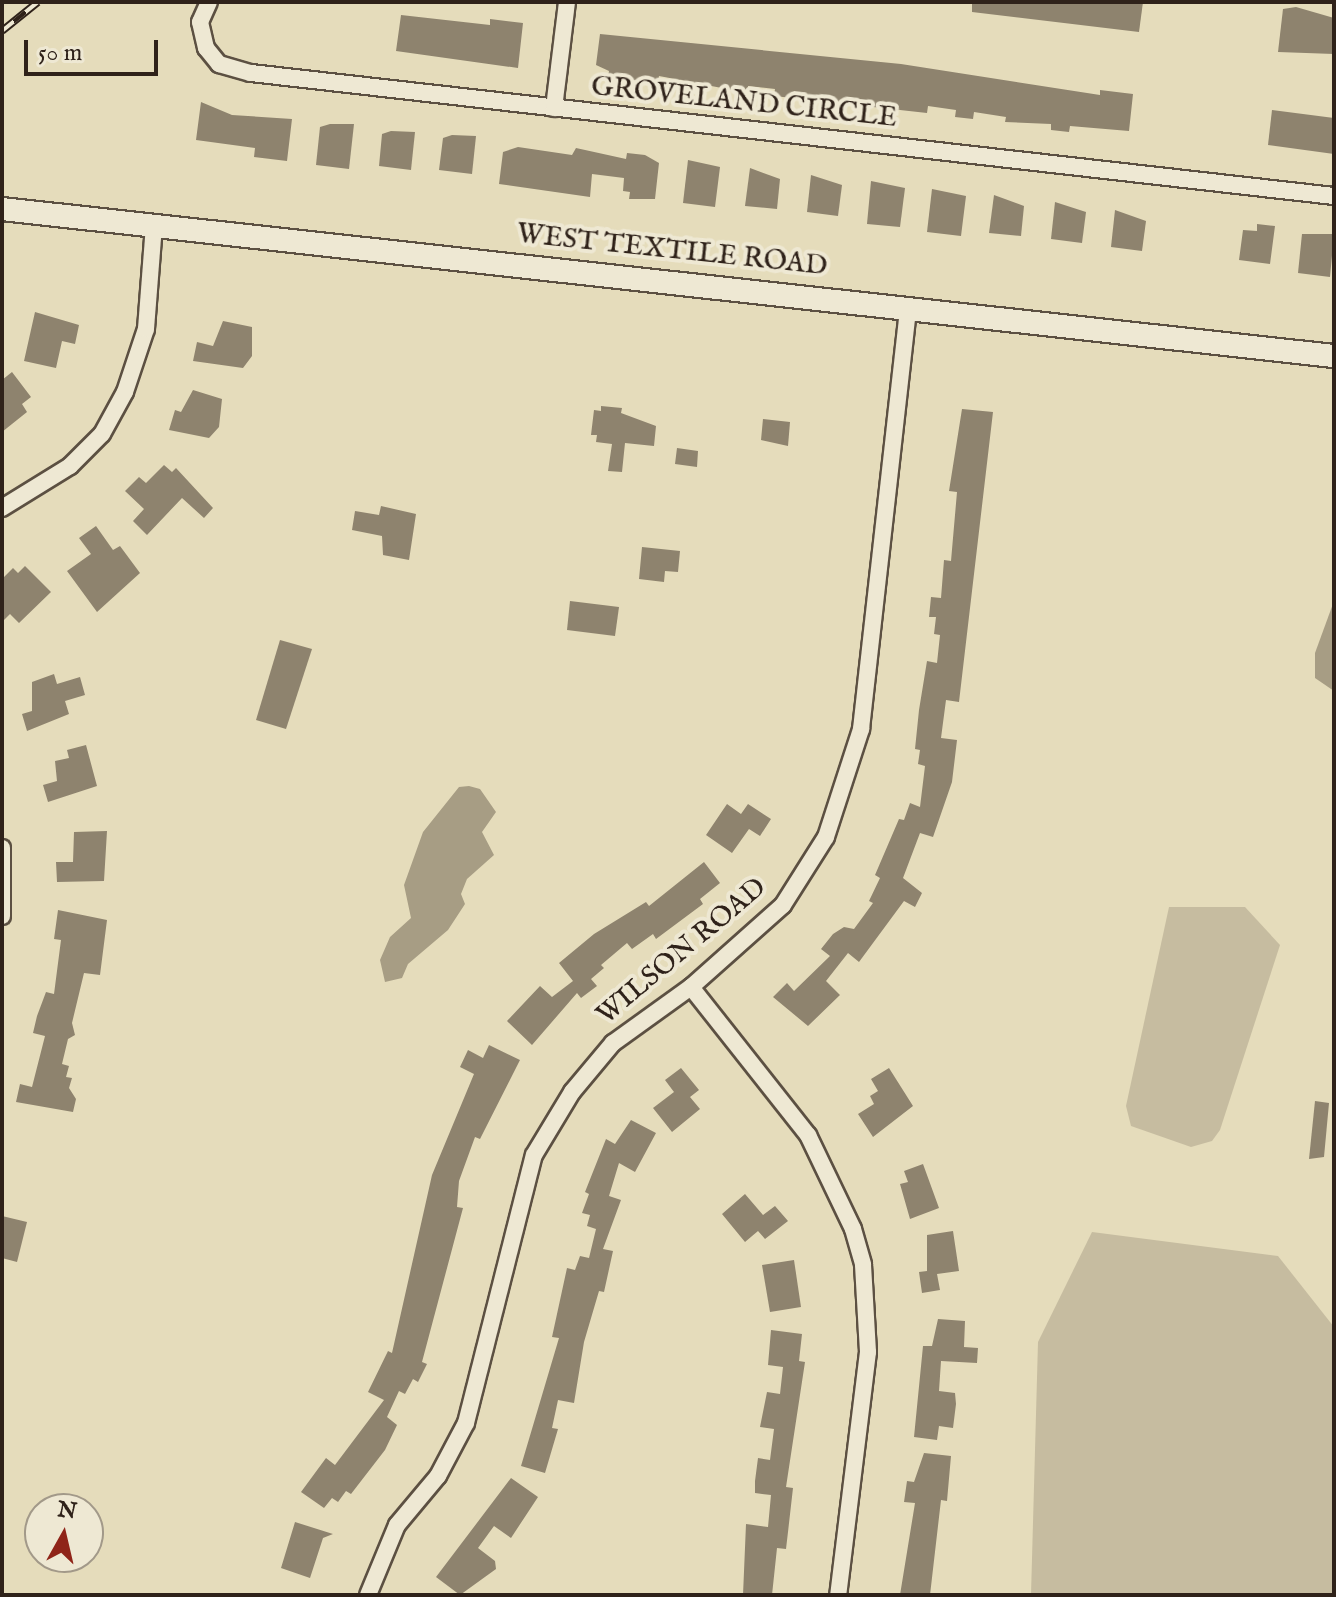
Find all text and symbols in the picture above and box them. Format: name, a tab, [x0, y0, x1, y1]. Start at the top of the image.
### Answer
scale bar	[28, 24, 162, 74]
text: 50 m	[38, 38, 82, 69]
street label: GROVELAND CIRCLE	[590, 70, 898, 136]
street label: WEST TEXTILE ROAD	[515, 218, 829, 284]
street label: WILSON ROAD	[590, 871, 774, 1033]
north arrow	[24, 1493, 104, 1573]
text: N	[56, 1496, 78, 1526]

